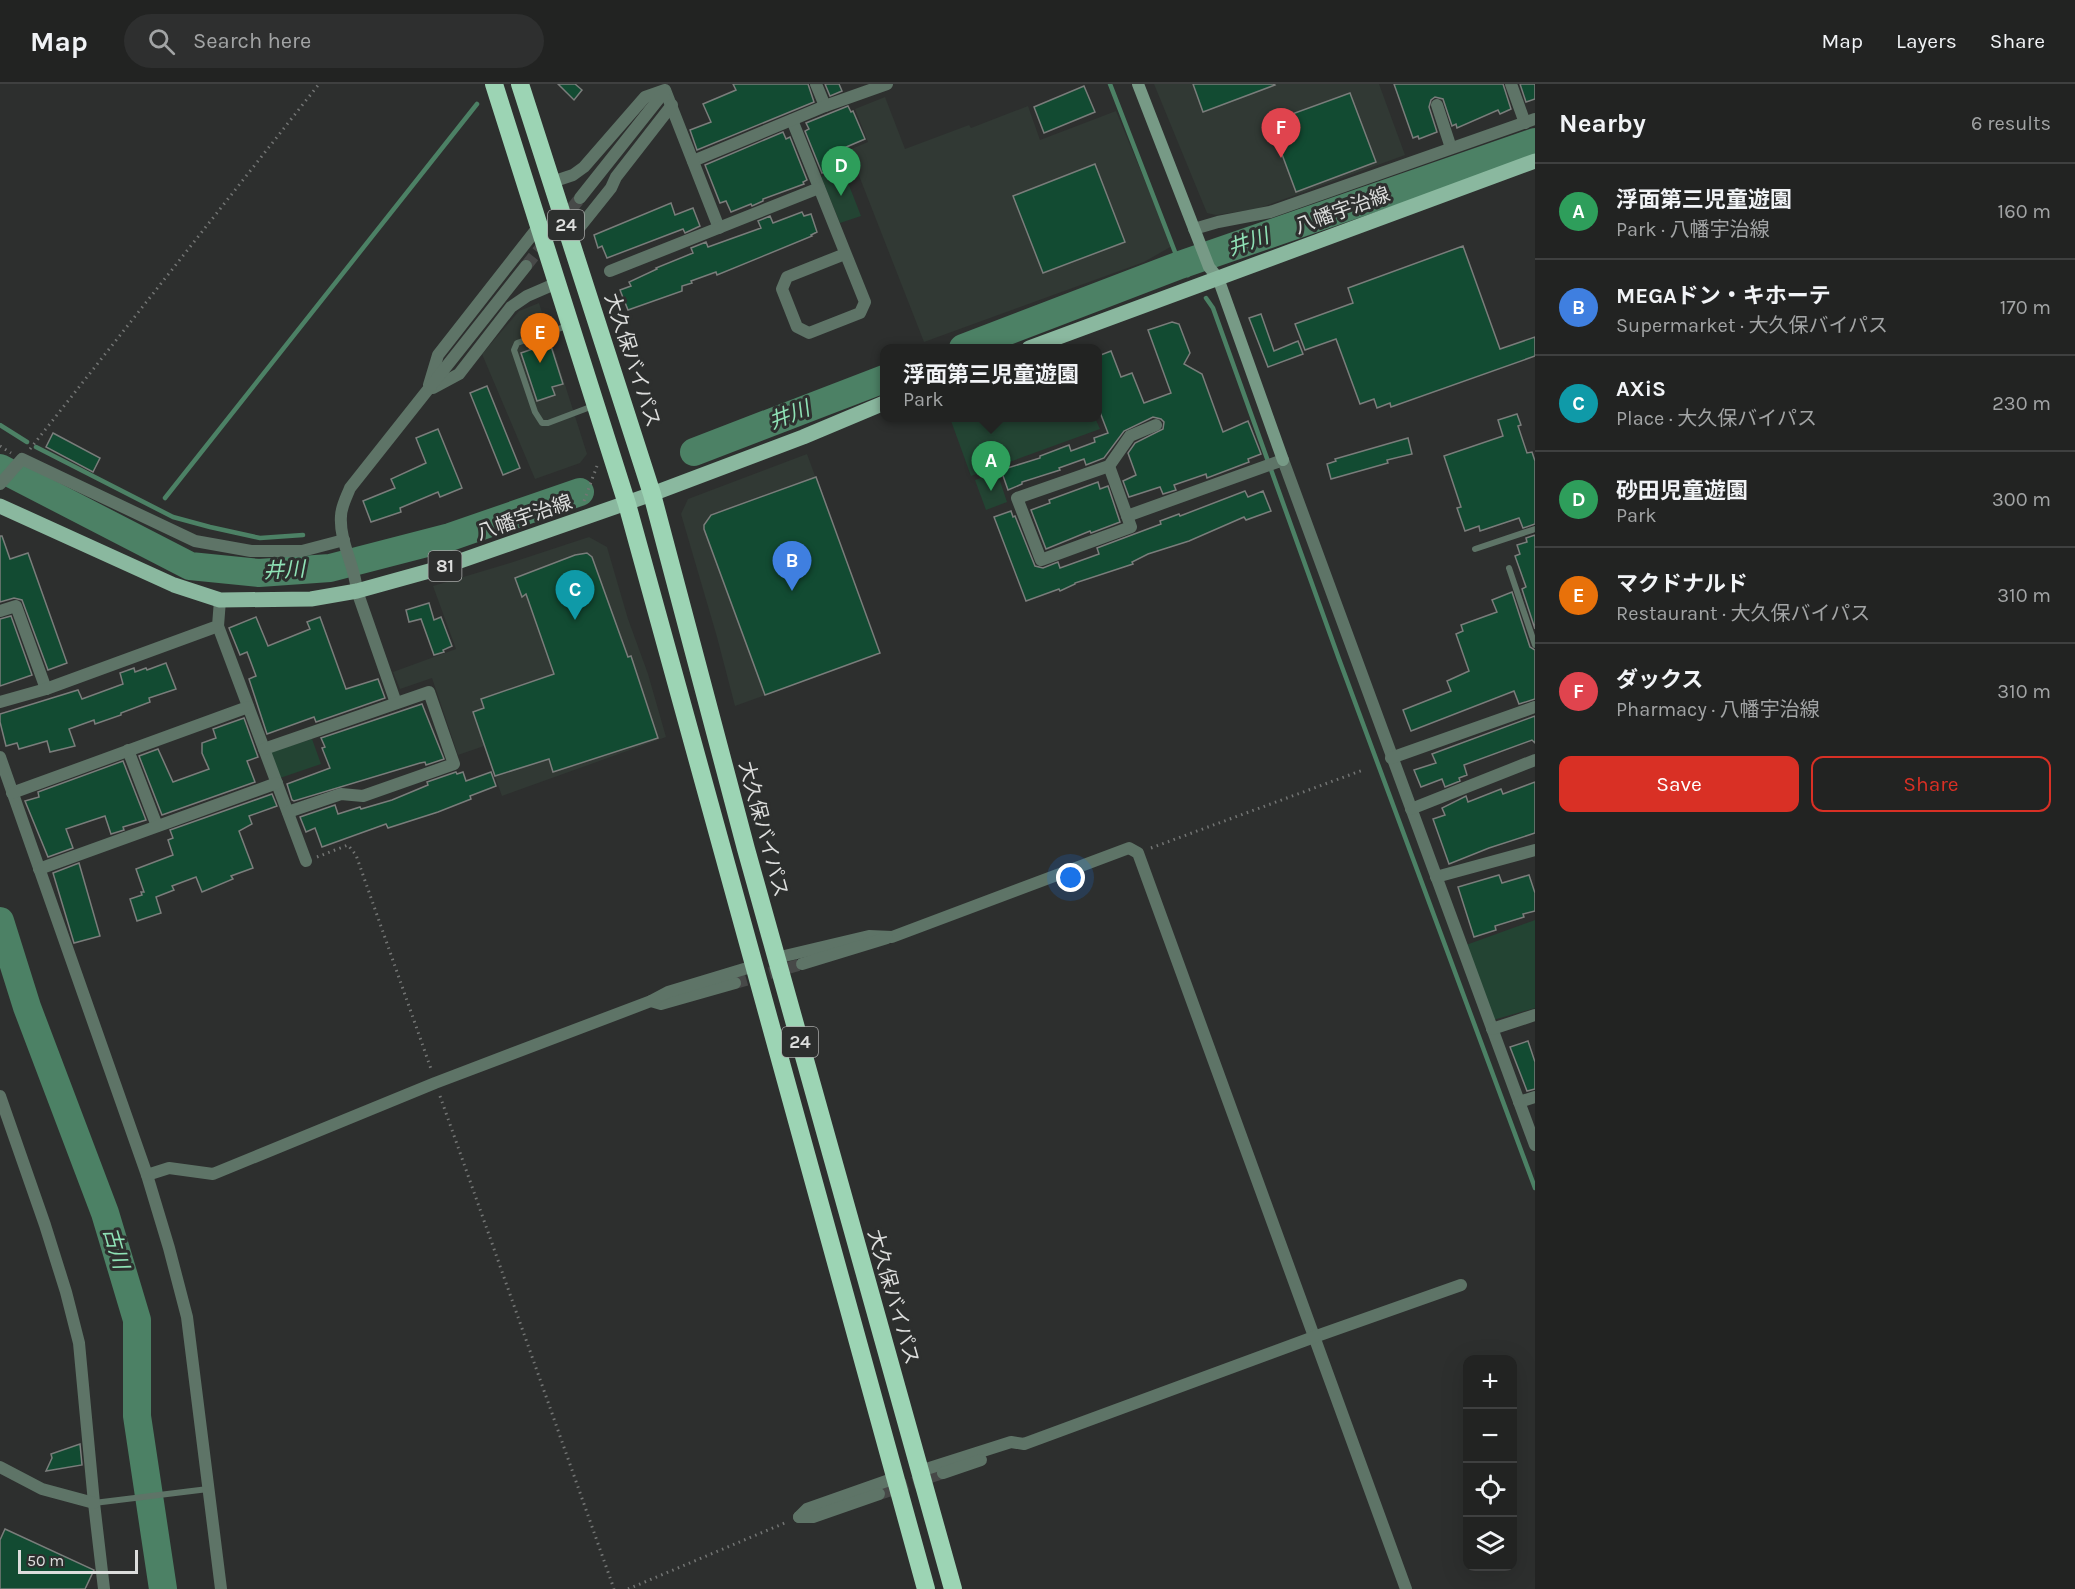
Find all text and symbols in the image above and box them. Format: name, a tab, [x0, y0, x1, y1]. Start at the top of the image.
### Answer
search box	[124, 14, 544, 68]
text: Map	[30, 25, 88, 58]
icon: search	[145, 25, 178, 58]
text: Search here	[193, 28, 311, 54]
text: Map	[1821, 29, 1863, 53]
text: Layers	[1896, 29, 1957, 53]
text: Share	[1990, 29, 2045, 53]
text: Nearby	[1559, 108, 1646, 139]
pin: F	[1262, 109, 1300, 158]
text: 6 results	[1971, 112, 2051, 135]
pin: D	[822, 147, 860, 196]
street label: 八幡宇治線	[1291, 183, 1393, 238]
text: 浮面第三児童遊園	[1616, 187, 1792, 213]
text: A	[1572, 200, 1585, 223]
text: 160 m	[1998, 200, 2051, 223]
road number: 24	[548, 210, 584, 240]
text: Park · 八幡宇治線	[1616, 218, 1770, 241]
water label: 井川	[1224, 223, 1274, 260]
text: MEGAドン・キホーテ	[1616, 283, 1831, 309]
street label: 大久保バイパス	[600, 290, 665, 430]
text: B	[1572, 296, 1585, 319]
text: 170 m	[2000, 296, 2051, 319]
pin: E	[520, 314, 560, 363]
text: Supermarket · 大久保バイパス	[1616, 314, 1888, 337]
popup	[880, 344, 1102, 422]
text: 浮面第三児童遊園	[903, 362, 1079, 388]
text: AXiS	[1616, 376, 1666, 402]
text: Park	[903, 388, 944, 411]
text: C	[1572, 392, 1585, 415]
text: 230 m	[1992, 392, 2051, 415]
water label: 井川	[765, 396, 815, 434]
text: Place · 大久保バイパス	[1616, 407, 1817, 430]
pin: A	[972, 442, 1010, 491]
text: 砂田児童遊園	[1616, 478, 1748, 504]
text: D	[1572, 488, 1585, 511]
text: 300 m	[1992, 488, 2051, 511]
street label: 八幡宇治線	[473, 490, 575, 545]
text: Park	[1616, 504, 1657, 527]
pin: B	[772, 542, 812, 591]
road number: 81	[428, 551, 462, 581]
water label: 井川	[262, 557, 308, 583]
pin: C	[556, 570, 594, 620]
text: マクドナルド	[1616, 571, 1748, 597]
text: E	[1573, 584, 1584, 607]
text: 310 m	[1997, 584, 2051, 607]
text: Restaurant · 大久保バイパス	[1616, 602, 1870, 625]
text: ダックス	[1616, 667, 1703, 693]
text: F	[1573, 680, 1584, 703]
text: 310 m	[1997, 680, 2051, 703]
text: Pharmacy · 八幡宇治線	[1616, 698, 1820, 721]
button: Save	[1559, 756, 1799, 812]
button: Share	[1811, 756, 2051, 812]
street label: 大久保バイパス	[734, 759, 793, 900]
your location	[1056, 863, 1085, 892]
road number: 24	[782, 1027, 818, 1057]
water label: 古川	[99, 1225, 134, 1273]
street label: 大久保バイパス	[863, 1227, 924, 1367]
map controls	[1463, 1355, 1517, 1571]
button: +	[1463, 1355, 1517, 1409]
button: −	[1463, 1409, 1517, 1463]
button: locate	[1463, 1463, 1517, 1517]
button: layers	[1463, 1517, 1517, 1571]
scale bar	[18, 1547, 138, 1574]
text: 50 m	[27, 1551, 64, 1570]

